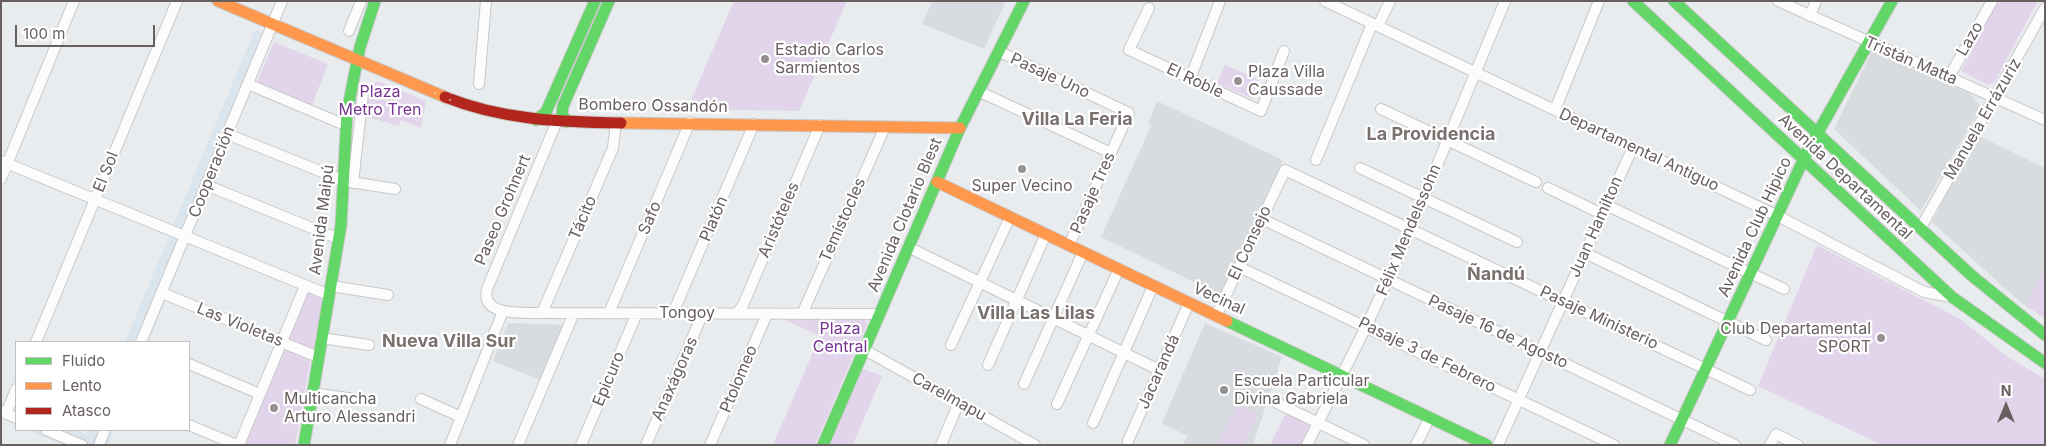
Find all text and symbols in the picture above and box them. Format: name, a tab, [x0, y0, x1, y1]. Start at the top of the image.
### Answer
scale bar	[18, 15, 158, 47]
street label: Lazo	[1953, 19, 1987, 59]
text: 100 m	[23, 24, 65, 43]
street label: Tristán Matta	[1862, 33, 1960, 89]
place label: Estadio Carlos Sarmientos	[775, 40, 884, 78]
street label: Pasaje Uno	[1007, 49, 1093, 103]
marker: Estadio Carlos Sarmientos	[759, 53, 771, 65]
street label: Manuela Errázuriz	[1940, 55, 2026, 183]
street label: El Roble	[1163, 59, 1227, 103]
place label: Plaza Villa Caussade	[1248, 62, 1325, 100]
marker: Plaza Villa Caussade	[1232, 75, 1244, 87]
park label: Plaza Metro Tren	[339, 82, 421, 120]
street label: Bombero Ossandón	[578, 95, 728, 117]
street label: Departamental Antiguo	[1556, 104, 1722, 196]
district label: Villa La Feria	[1021, 109, 1133, 131]
street label: Avenida Departamental	[1774, 110, 1916, 244]
street label: Cooperación	[185, 123, 239, 221]
district label: La Providencia	[1366, 124, 1496, 146]
street label: Avenida Clotario Blest	[864, 135, 946, 295]
street label: El Sol	[89, 149, 123, 195]
street label: Pasaje Tres	[1066, 149, 1120, 237]
street label: Paseo Grohnert	[471, 152, 535, 268]
street label: Avenida Club Hípico	[1714, 154, 1796, 300]
street label: Félix Mendelssohn	[1373, 161, 1445, 299]
marker: Super Vecino	[1016, 163, 1028, 175]
street label: Avenida Maipú	[306, 164, 338, 276]
street label: Juan Hamilton	[1565, 174, 1627, 280]
street label: Temístocles	[816, 175, 870, 265]
place label: Super Vecino	[972, 176, 1072, 196]
street label: Aristóteles	[754, 179, 804, 261]
street label: Tácito	[565, 193, 601, 243]
street label: Platón	[696, 194, 732, 244]
street label: Safo	[634, 198, 666, 238]
street label: El Consejo	[1224, 203, 1276, 283]
district label: Ñandú	[1467, 264, 1525, 286]
street label: Vecinal	[1190, 279, 1248, 319]
street label: Pasaje Ministerio	[1537, 282, 1661, 354]
street label: Pasaje 16 de Agosto	[1425, 291, 1571, 373]
street label: Las Violetas	[194, 299, 286, 351]
street label: Tongoy	[659, 303, 715, 323]
district label: Villa Las Lilas	[977, 303, 1095, 325]
street label: Pasaje 3 de Febrero	[1355, 313, 1499, 397]
park label: Plaza Central	[813, 319, 867, 357]
place label: Club Departamental SPORT	[1720, 319, 1871, 357]
district label: Nueva Villa Sur	[382, 331, 516, 353]
street label: Jacarandá	[1134, 332, 1184, 412]
marker: Club Departamental SPORT	[1875, 332, 1887, 344]
street label: Anaxágoras	[648, 334, 702, 424]
legend	[15, 341, 190, 431]
street label: Ptolomeo	[716, 342, 762, 416]
street label: Epicuro	[589, 349, 629, 409]
text: Fluido	[62, 351, 105, 370]
street label: Carelmapu	[909, 369, 989, 425]
place label: Escuela Particular Divina Gabriela	[1234, 371, 1369, 409]
text: Lento	[62, 376, 102, 395]
north arrow	[1981, 381, 2031, 431]
text: N	[2001, 382, 2011, 399]
marker: Escuela Particular Divina Gabriela	[1218, 384, 1230, 396]
place label: Multicancha Arturo Alessandri	[284, 389, 415, 427]
text: Atasco	[62, 401, 111, 420]
marker: Multicancha Arturo Alessandri	[268, 402, 280, 414]

